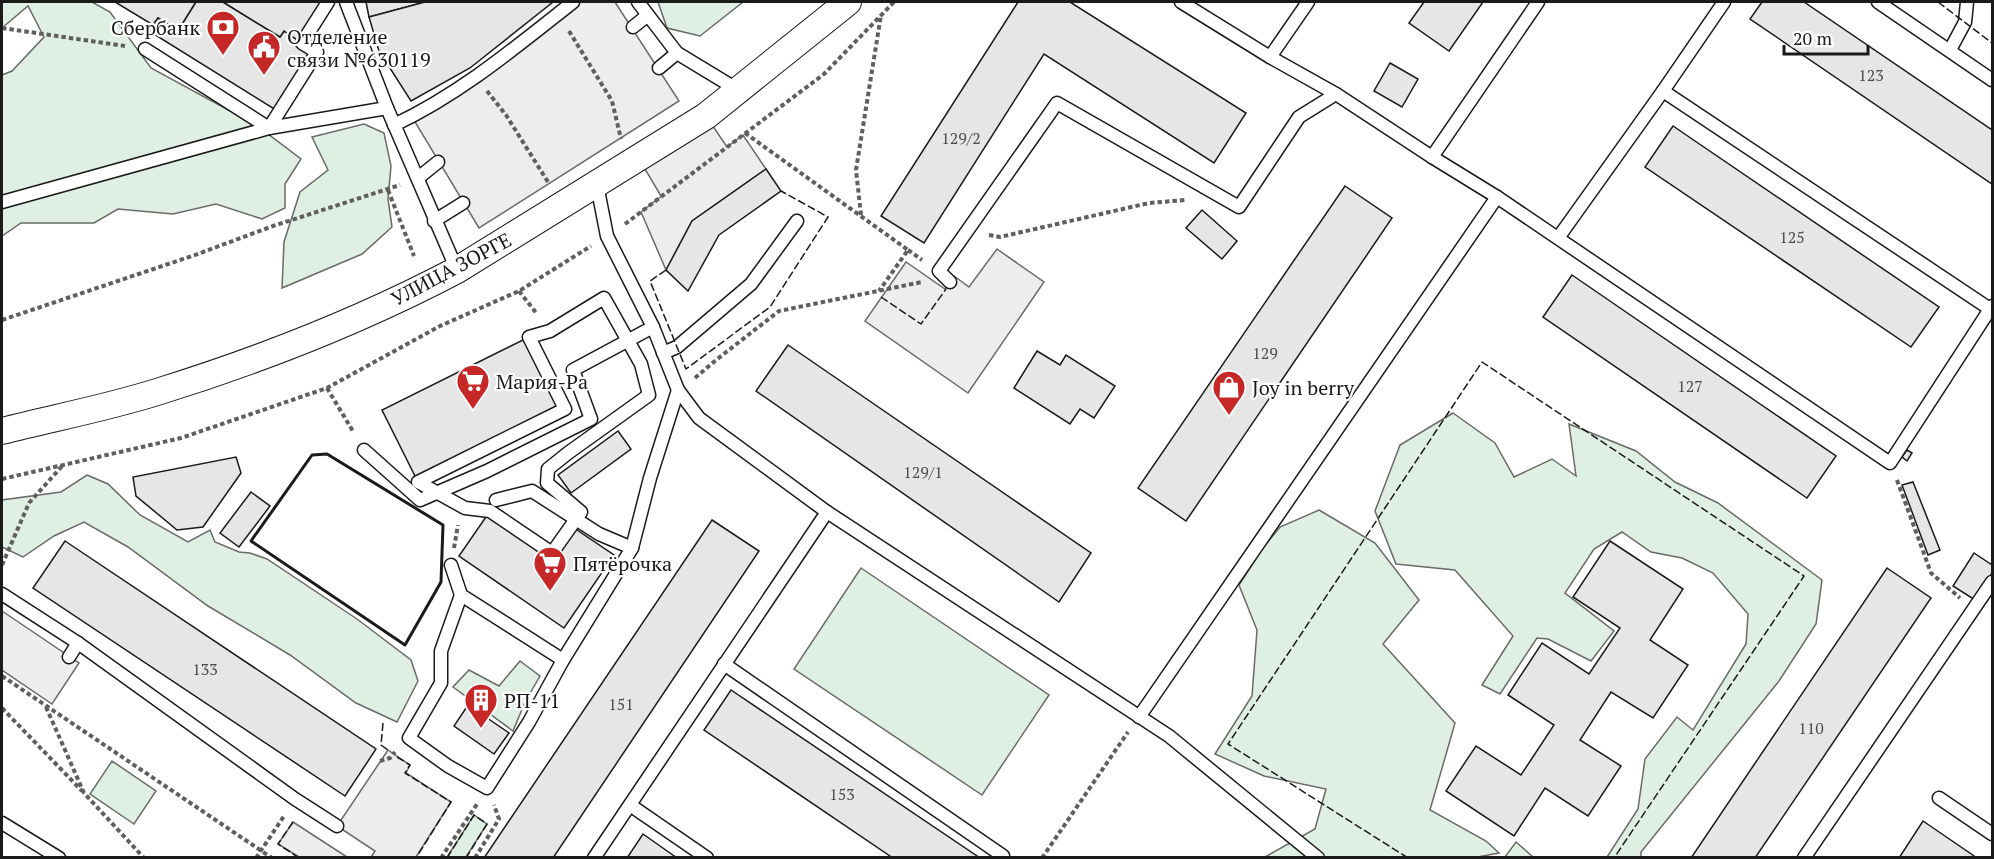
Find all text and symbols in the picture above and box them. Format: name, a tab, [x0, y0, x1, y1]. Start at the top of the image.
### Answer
bank icon: Сбербанк	[205, 9, 241, 56]
place label: Сбербанк	[111, 14, 200, 41]
scale bar	[1784, 18, 1868, 56]
place label: Отделение связи №630119	[287, 23, 431, 73]
text: 20 m	[1793, 26, 1833, 50]
public building icon: Отделение связи №630119	[246, 29, 282, 76]
house number: 123	[1858, 64, 1884, 86]
house number: 129/2	[941, 127, 981, 149]
street label: УЛИЦА ЗОРГЕ	[386, 226, 516, 312]
house number: 125	[1779, 226, 1805, 248]
house number: 129	[1252, 342, 1278, 364]
supermarket icon: Мария-Ра	[455, 363, 491, 410]
place label: Мария-Ра	[496, 368, 588, 395]
shop icon: Joy in berry	[1211, 369, 1247, 416]
place label: Joy in berry	[1252, 374, 1355, 401]
house number: 127	[1677, 375, 1703, 397]
house number: 129/1	[903, 461, 943, 483]
supermarket icon: Пятёрочка	[532, 545, 568, 592]
place label: Пятёрочка	[573, 550, 672, 577]
house number: 133	[192, 658, 218, 680]
building icon: РП-11	[463, 682, 499, 729]
place label: РП-11	[504, 687, 560, 714]
house number: 151	[608, 693, 634, 715]
house number: 110	[1798, 717, 1824, 739]
house number: 153	[829, 783, 855, 805]

